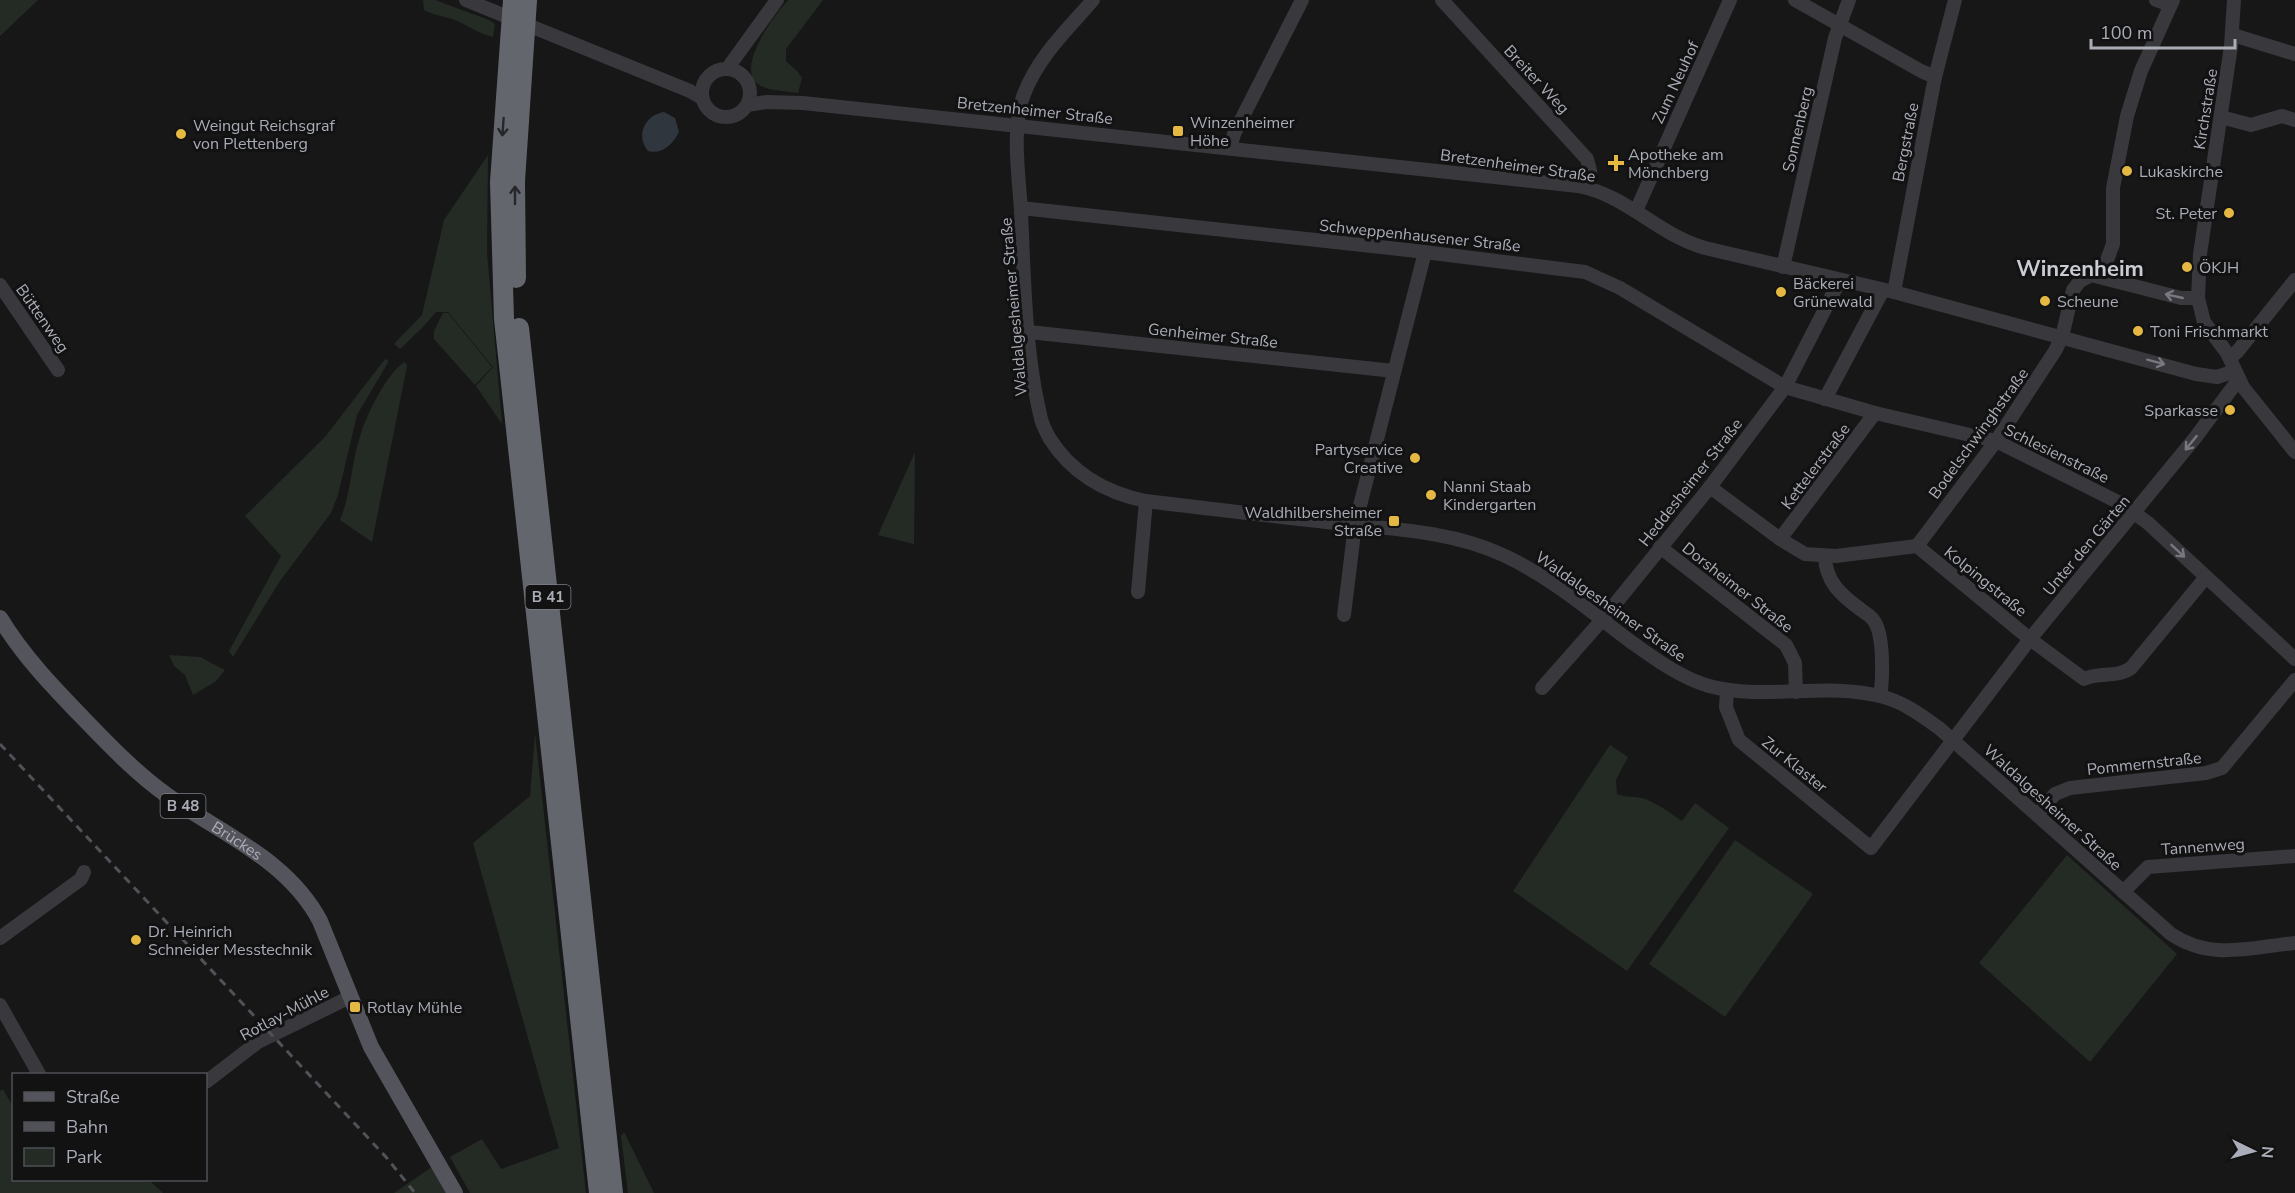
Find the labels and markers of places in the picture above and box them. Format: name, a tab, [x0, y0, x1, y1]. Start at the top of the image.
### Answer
place label: Winzenheimer Höhe	[1190, 112, 1295, 152]
place label: Weingut Reichsgraf von Plettenberg	[193, 115, 335, 155]
marker: Winzenheimer Höhe	[1171, 124, 1185, 138]
marker: Weingut Reichsgraf von Plettenberg	[174, 127, 188, 141]
place label: Apotheke am Mönchberg	[1628, 144, 1724, 184]
marker: Apotheke am Mönchberg	[1609, 156, 1623, 170]
place label: Lukaskirche	[2139, 161, 2223, 183]
marker: Lukaskirche	[2120, 164, 2134, 178]
place label: St. Peter	[2156, 203, 2217, 225]
marker: St. Peter	[2222, 206, 2236, 220]
place label: ÖKJH	[2199, 257, 2239, 279]
marker: ÖKJH	[2180, 260, 2194, 274]
place label: Bäckerei Grünewald	[1793, 273, 1873, 313]
marker: Bäckerei Grünewald	[1774, 285, 1788, 299]
place label: Scheune	[2057, 291, 2118, 313]
marker: Scheune	[2038, 294, 2052, 308]
place label: Toni Frischmarkt	[2150, 321, 2268, 343]
marker: Toni Frischmarkt	[2131, 324, 2145, 338]
place label: Sparkasse	[2144, 400, 2218, 422]
marker: Sparkasse	[2223, 403, 2237, 417]
place label: Partyservice Creative	[1315, 439, 1403, 479]
marker: Partyservice Creative	[1408, 451, 1422, 465]
place label: Nanni Staab Kindergarten	[1443, 476, 1536, 516]
marker: Nanni Staab Kindergarten	[1424, 488, 1438, 502]
place label: Waldhilbersheimer Straße	[1245, 502, 1382, 542]
marker: Waldhilbersheimer Straße	[1387, 514, 1401, 528]
place label: Dr. Heinrich Schneider Messtechnik	[148, 921, 313, 961]
marker: Dr. Heinrich Schneider Messtechnik	[129, 933, 143, 947]
place label: Rotlay Mühle	[367, 997, 462, 1019]
marker: Rotlay Mühle	[348, 1000, 362, 1014]

